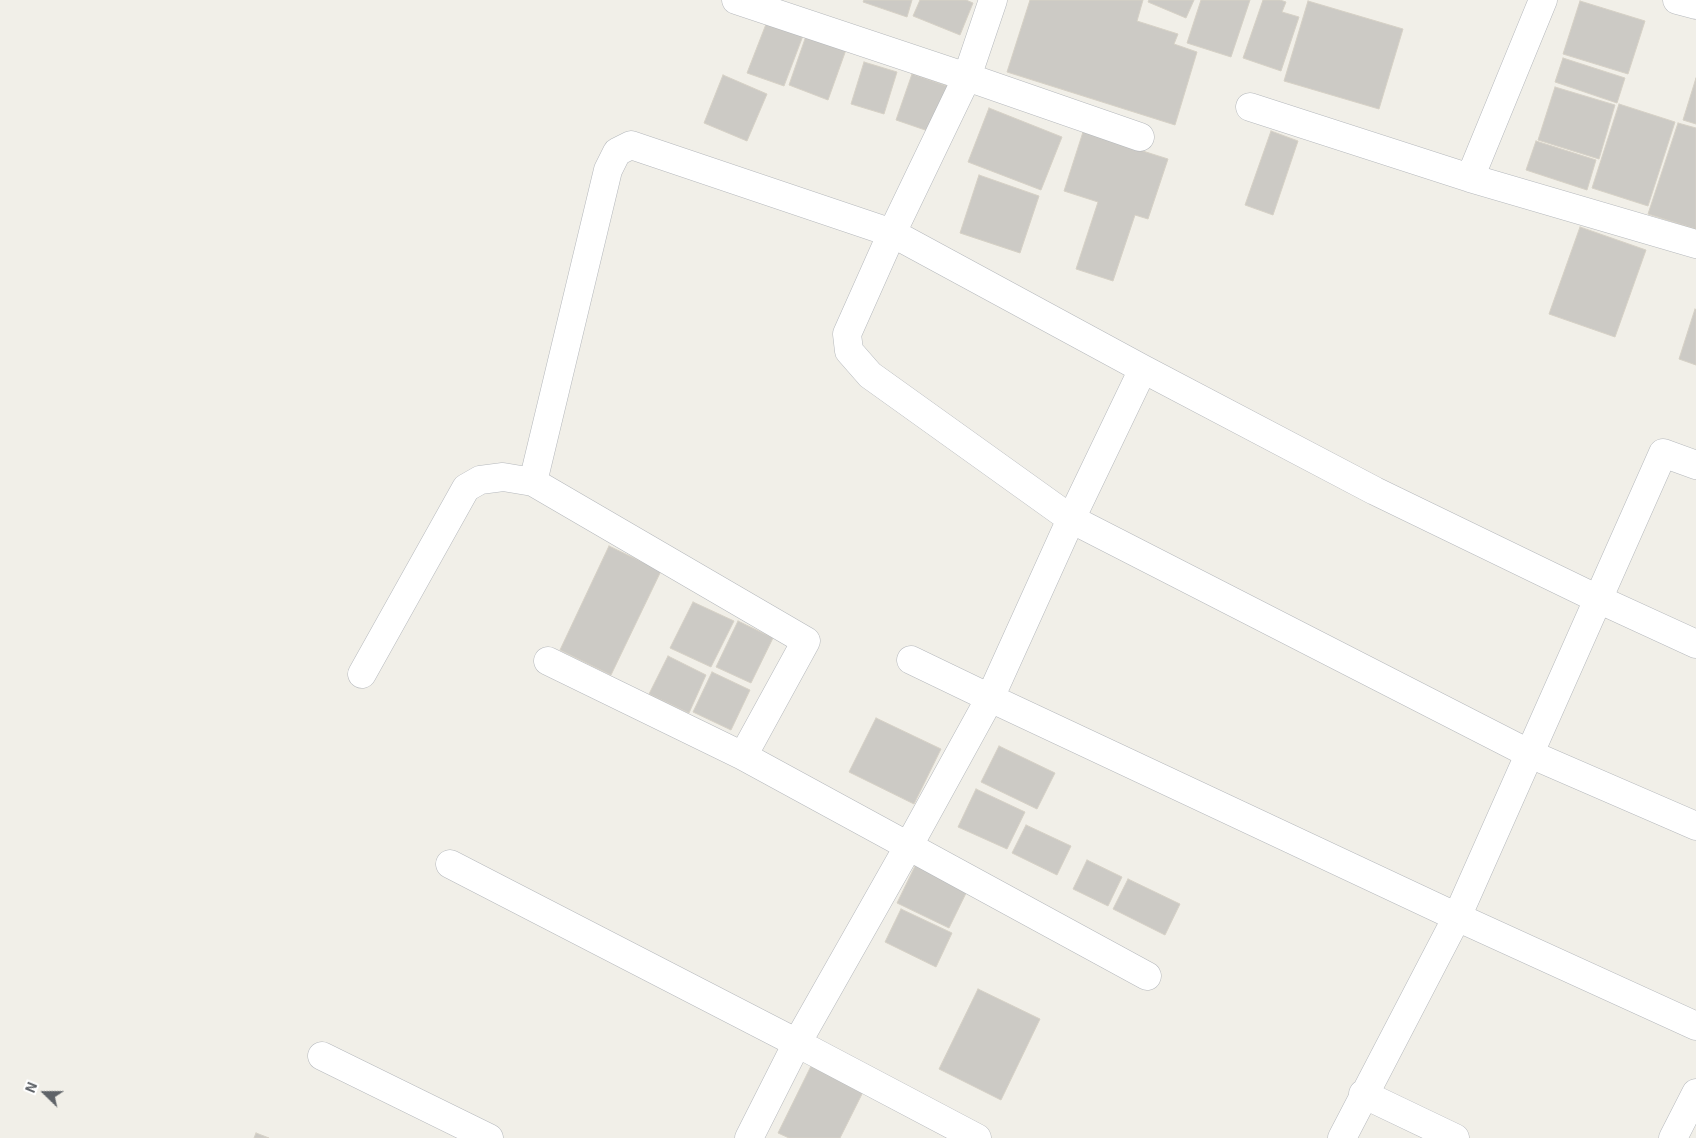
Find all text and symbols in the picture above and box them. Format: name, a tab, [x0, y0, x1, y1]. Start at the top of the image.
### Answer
north arrow	[20, 1068, 70, 1118]
text: N	[21, 1079, 40, 1095]

